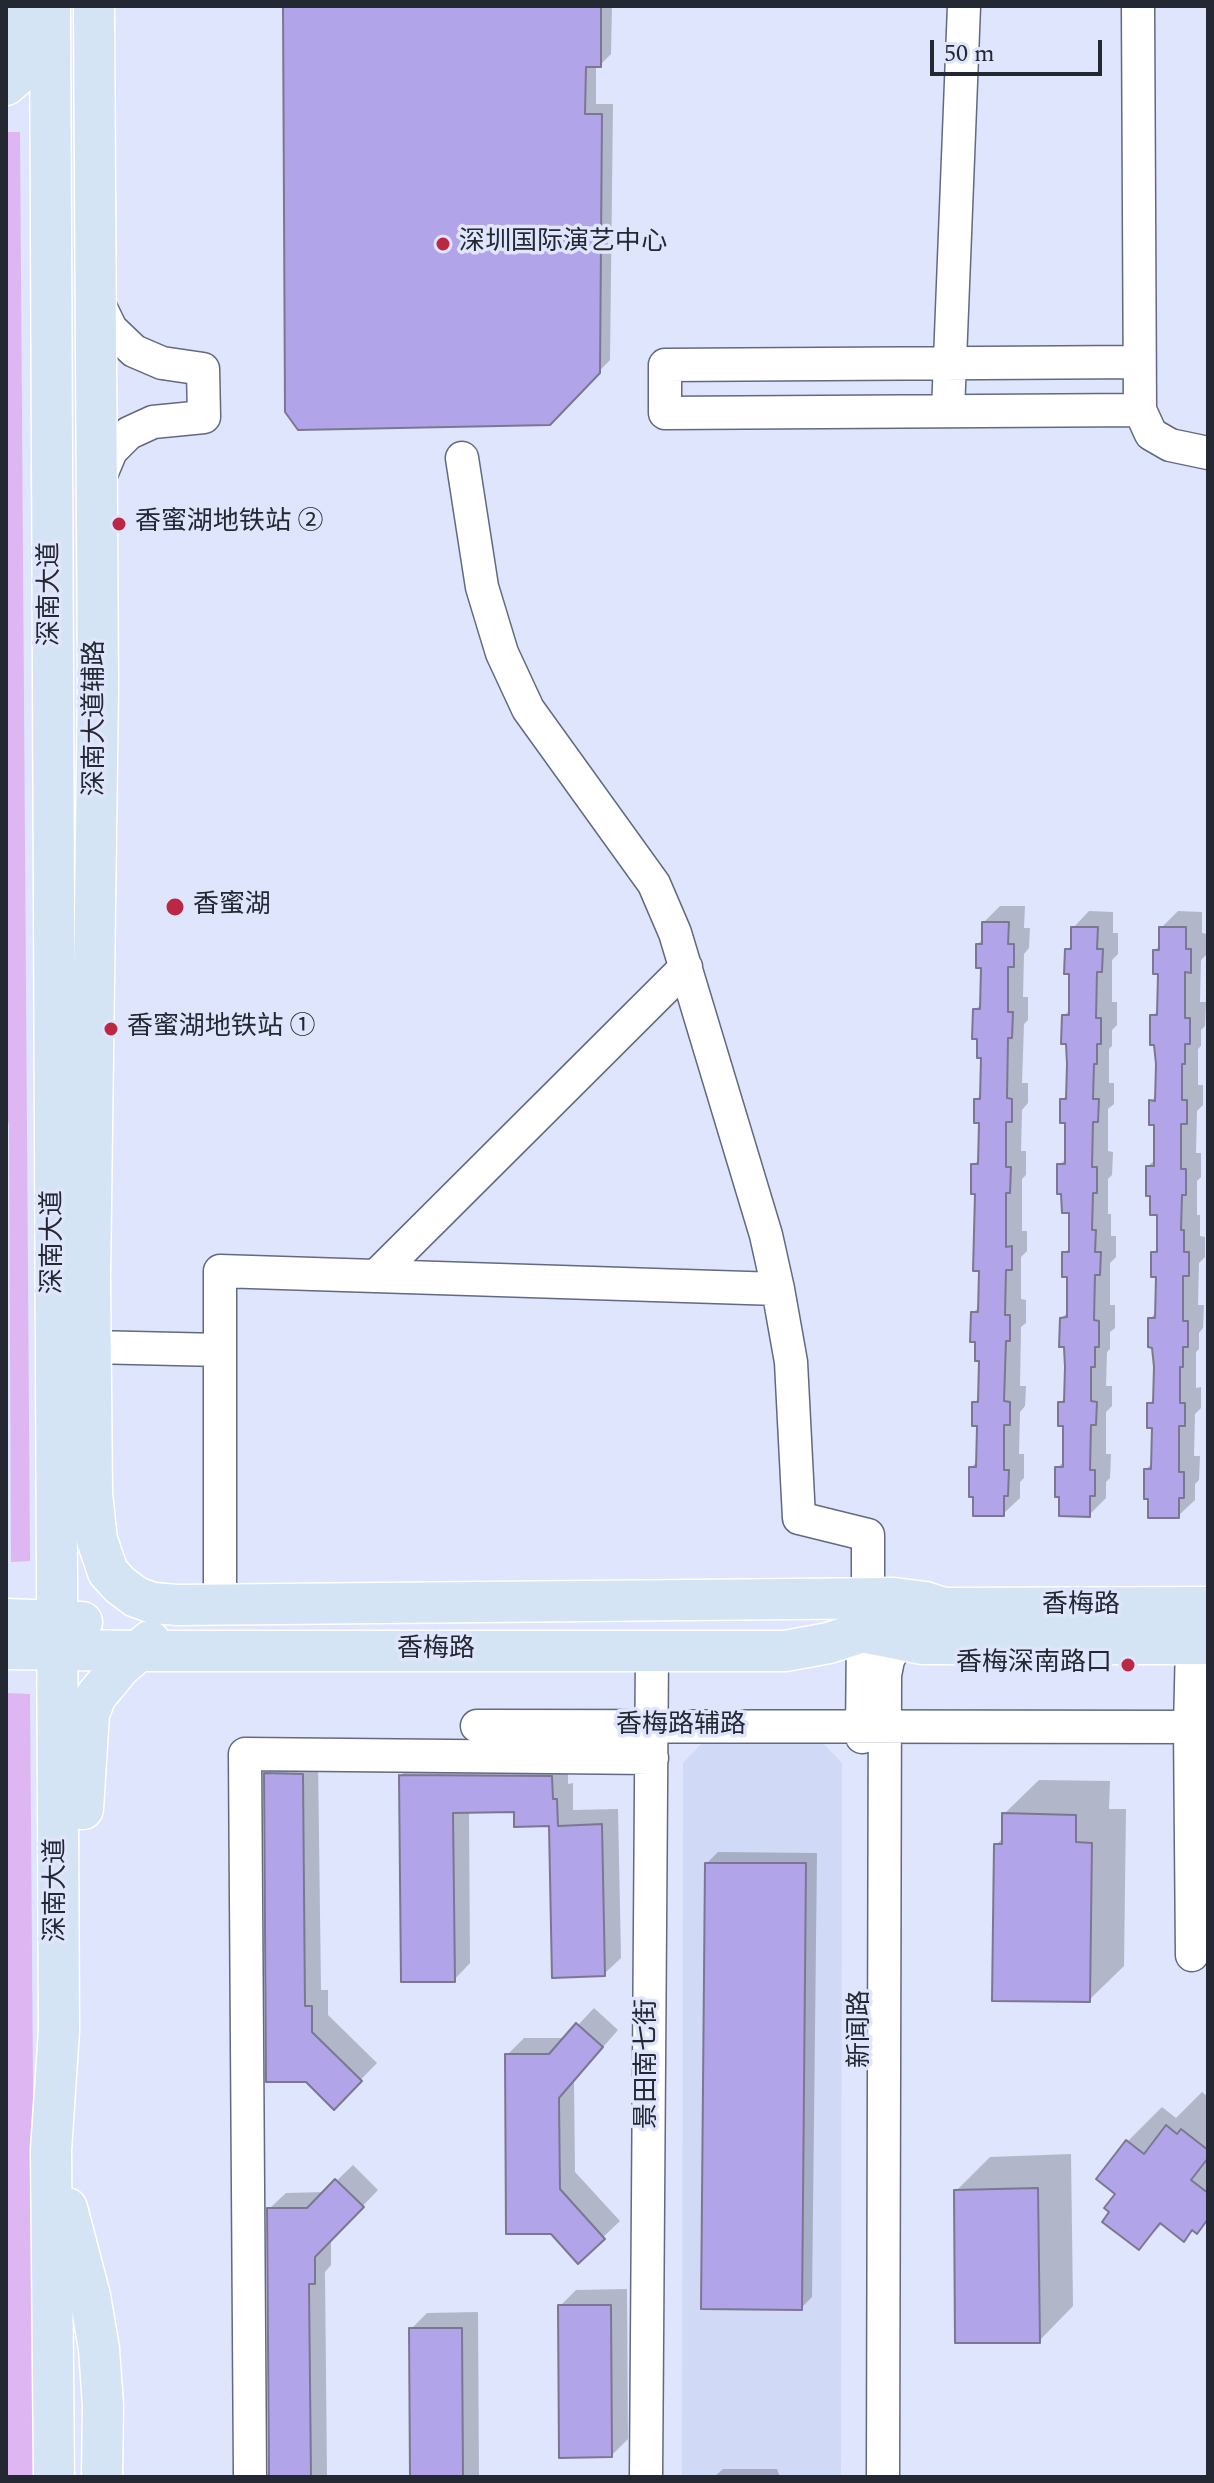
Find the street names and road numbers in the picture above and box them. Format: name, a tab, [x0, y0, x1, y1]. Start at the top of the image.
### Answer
street label: 深南大道	[36, 542, 68, 646]
street label: 深南大道辅路	[81, 640, 113, 796]
street label: 深南大道	[39, 1190, 71, 1294]
street label: 香梅路	[1042, 1591, 1120, 1623]
street label: 香梅路	[397, 1635, 475, 1667]
street label: 香梅路辅路	[616, 1711, 746, 1743]
street label: 深南大道	[42, 1838, 74, 1942]
street label: 新闻路	[846, 1990, 878, 2068]
street label: 景田南七街	[633, 1999, 665, 2129]

